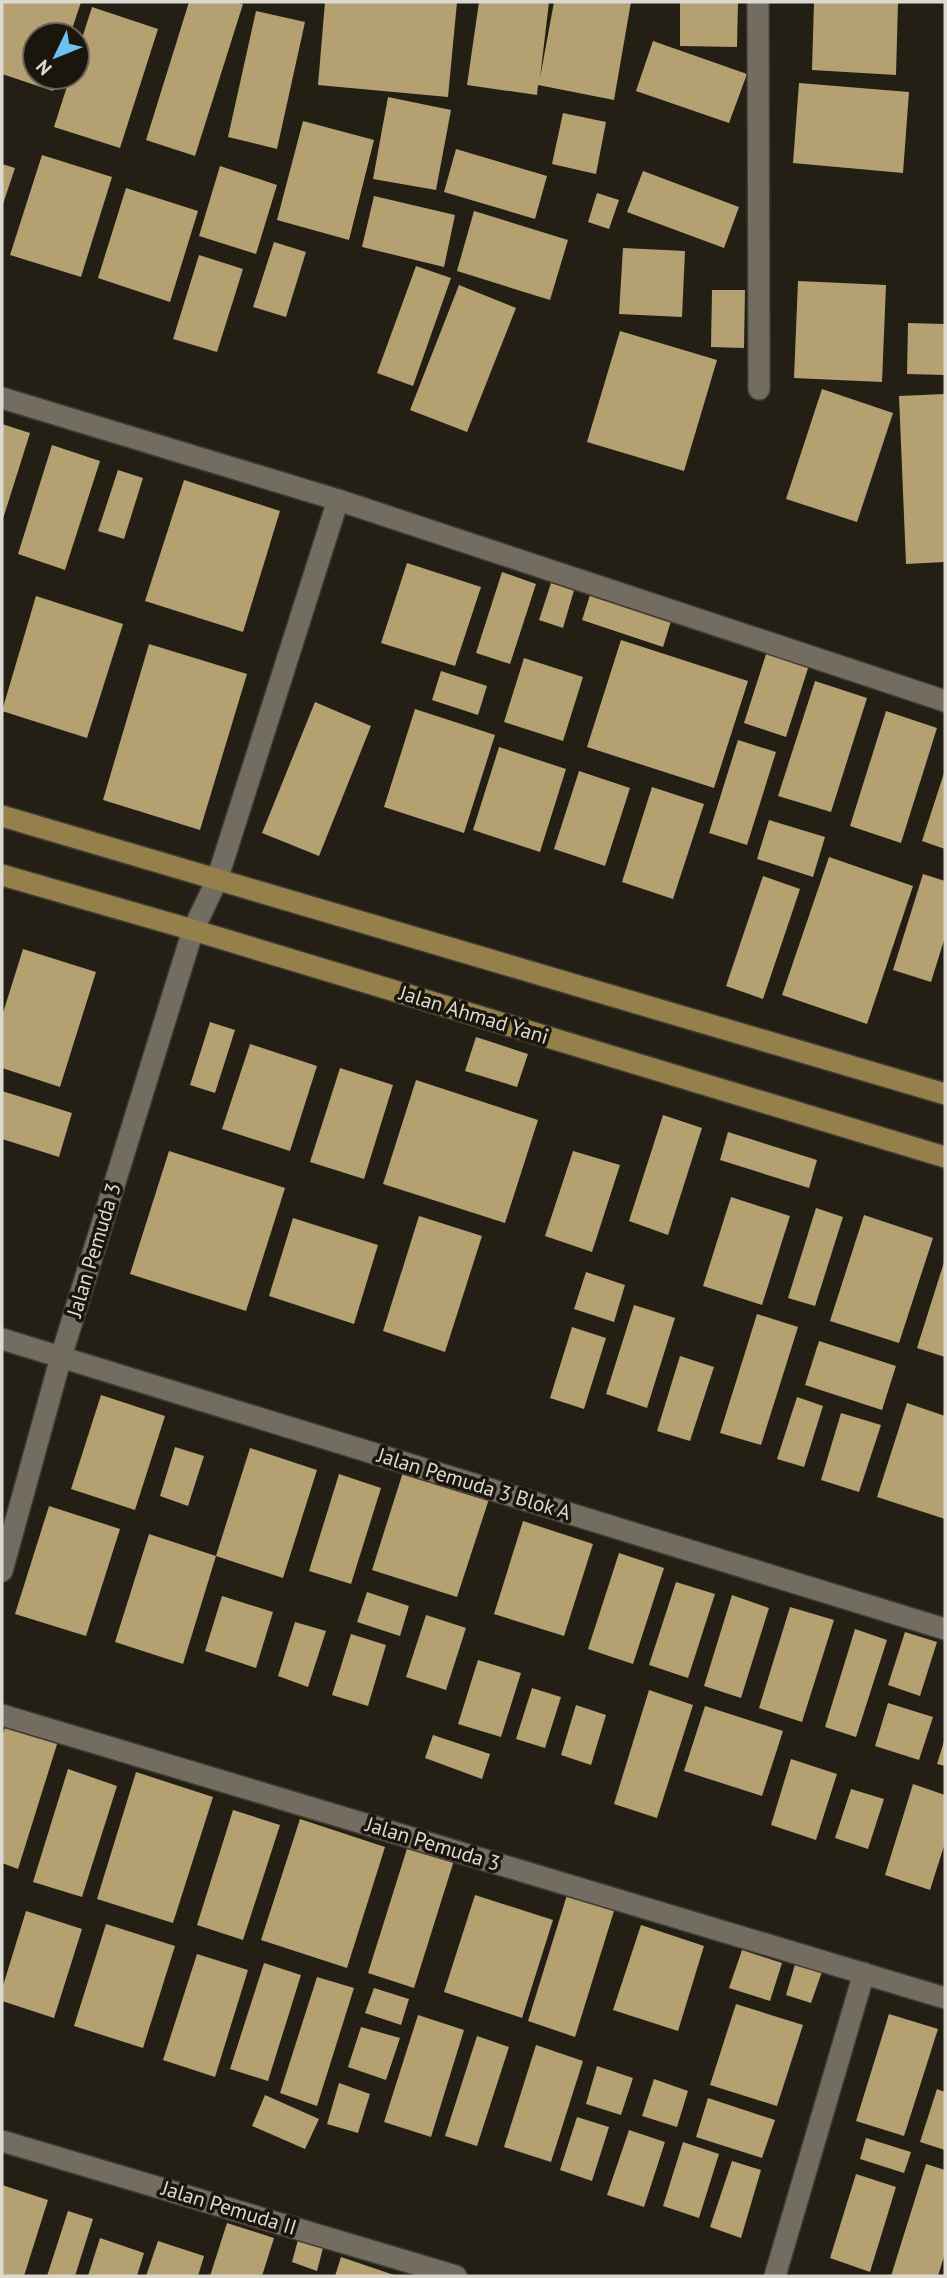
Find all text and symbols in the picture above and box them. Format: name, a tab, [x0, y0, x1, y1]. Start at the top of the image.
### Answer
north arrow	[21, 21, 91, 91]
text: N	[31, 55, 57, 80]
street label: Jalan Ahmad Yani	[395, 979, 552, 1050]
street label: Jalan Pemuda 3	[60, 1179, 127, 1321]
street label: Jalan Pemuda 3 Blok A	[373, 1441, 575, 1526]
street label: Jalan Pemuda 3	[362, 1810, 504, 1877]
street label: Jalan Pemuda II	[157, 2174, 300, 2241]

